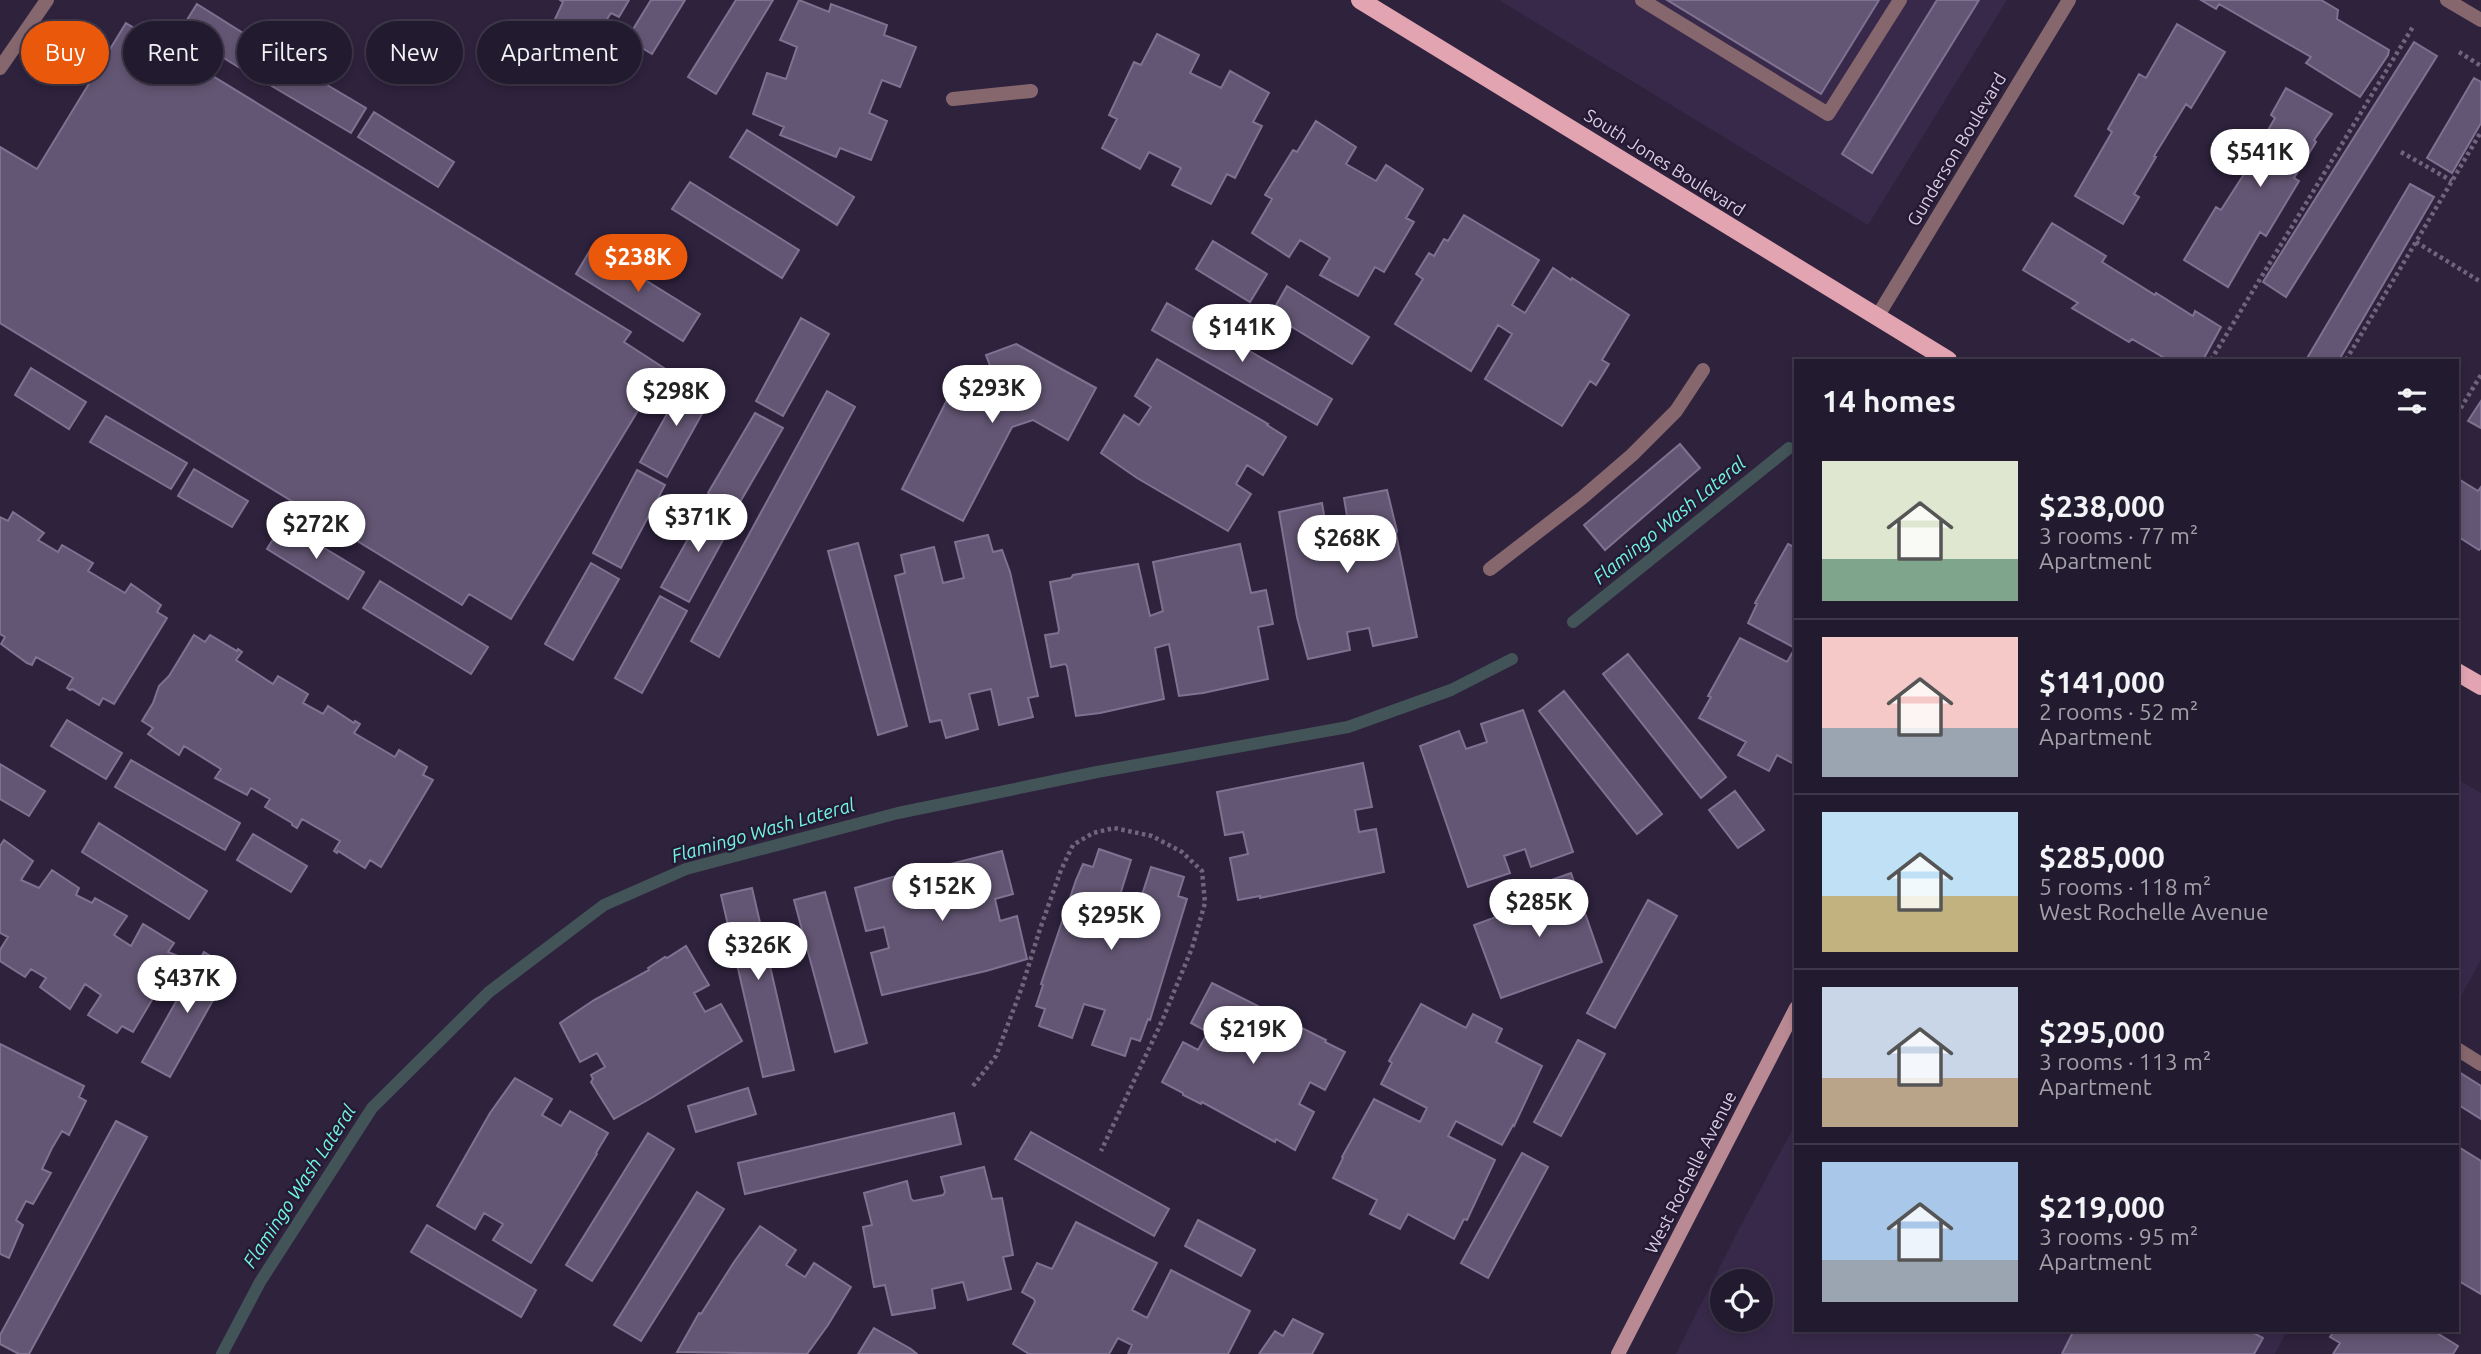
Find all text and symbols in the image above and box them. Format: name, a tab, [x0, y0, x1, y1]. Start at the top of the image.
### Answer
chip: Buy	[21, 21, 109, 84]
chip: Rent	[123, 21, 223, 84]
chip: Filters	[237, 21, 352, 84]
chip: New	[366, 21, 463, 84]
chip: Apartment	[477, 21, 642, 84]
street label: Gunderson Boulevard	[1902, 69, 2010, 229]
street label: South Jones Boulevard	[1581, 104, 1749, 220]
pin: $541K	[2211, 130, 2309, 189]
text: $541K	[2226, 139, 2294, 164]
pin: $238K	[589, 234, 687, 294]
text: $238K	[604, 244, 672, 269]
pin: $141K	[1193, 304, 1291, 364]
text: $141K	[1208, 314, 1276, 339]
pin: $293K	[943, 366, 1041, 425]
pin: $298K	[627, 368, 725, 428]
text: $293K	[958, 375, 1026, 400]
text: $298K	[642, 378, 710, 403]
icon: filters	[2393, 382, 2431, 420]
text: 14 homes	[1822, 384, 1956, 418]
water label: Flamingo Wash Lateral	[1588, 451, 1750, 588]
icon: home	[1878, 489, 1962, 573]
text: $238,000	[2039, 489, 2165, 523]
pin: $371K	[649, 494, 747, 554]
pin: $272K	[267, 502, 365, 561]
text: $371K	[664, 504, 732, 529]
text: $272K	[282, 511, 350, 536]
pin: $268K	[1298, 516, 1396, 575]
text: 3 rooms · 77 m²	[2039, 523, 2198, 548]
text: $268K	[1313, 525, 1381, 550]
text: Apartment	[2039, 548, 2152, 573]
icon: home	[1878, 665, 1962, 749]
text: $141,000	[2039, 665, 2165, 699]
text: 2 rooms · 52 m²	[2039, 699, 2198, 724]
text: Apartment	[2039, 724, 2152, 749]
water label: Flamingo Wash Lateral	[669, 793, 858, 867]
icon: home	[1878, 840, 1962, 924]
text: $285,000	[2039, 840, 2165, 874]
pin: $152K	[893, 864, 991, 923]
text: $152K	[908, 873, 976, 898]
text: 5 rooms · 118 m²	[2039, 874, 2211, 899]
pin: $285K	[1490, 880, 1588, 939]
text: $285K	[1505, 889, 1573, 914]
pin: $295K	[1062, 892, 1160, 952]
text: West Rochelle Avenue	[2039, 899, 2269, 924]
text: $295K	[1077, 902, 1145, 927]
pin: $326K	[709, 922, 807, 982]
text: $326K	[724, 932, 792, 957]
pin: $437K	[138, 956, 236, 1015]
text: $437K	[153, 965, 221, 990]
pin: $219K	[1204, 1006, 1302, 1066]
icon: home	[1878, 1015, 1962, 1099]
text: $295,000	[2039, 1015, 2165, 1049]
text: $219K	[1219, 1016, 1287, 1041]
text: 3 rooms · 113 m²	[2039, 1049, 2211, 1074]
text: Apartment	[2039, 1074, 2152, 1099]
street label: West Rochelle Avenue	[1640, 1087, 1740, 1257]
water label: Flamingo Wash Lateral	[238, 1100, 360, 1272]
icon: home	[1878, 1190, 1962, 1274]
text: $219,000	[2039, 1190, 2165, 1224]
text: 3 rooms · 95 m²	[2039, 1224, 2198, 1249]
text: Apartment	[2039, 1249, 2152, 1274]
map controls	[1710, 1269, 1773, 1332]
button: locate	[1710, 1269, 1773, 1332]

